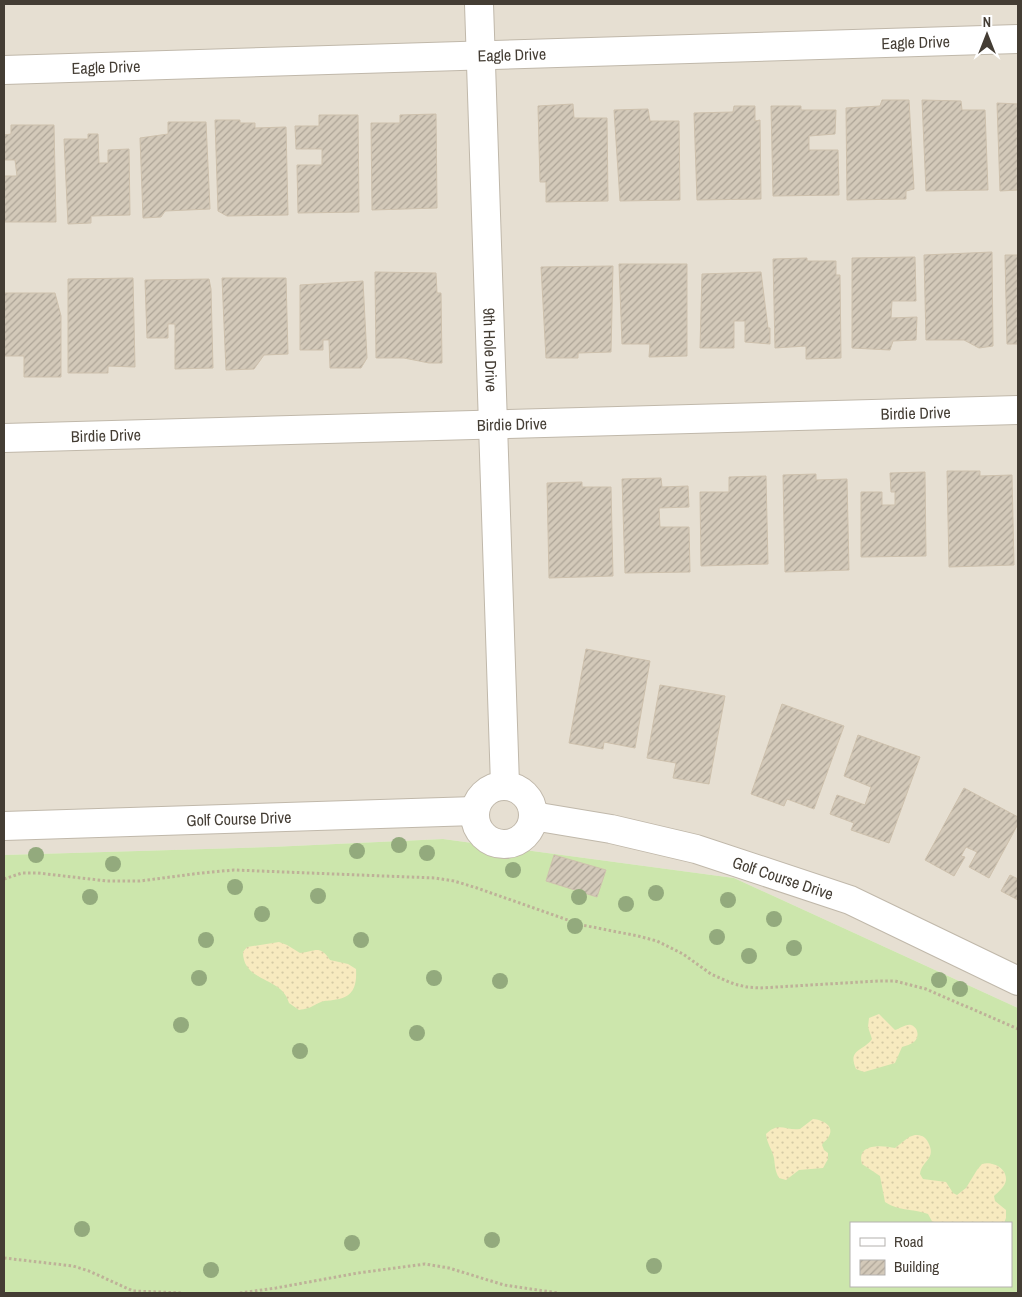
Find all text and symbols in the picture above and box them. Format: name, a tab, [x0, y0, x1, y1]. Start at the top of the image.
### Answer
north arrow	[962, 10, 1012, 60]
text: N	[983, 13, 991, 31]
street label: Eagle Drive	[881, 30, 950, 54]
street label: Eagle Drive	[477, 42, 546, 67]
street label: Eagle Drive	[71, 55, 141, 79]
street label: 9th Hole Drive	[478, 307, 503, 392]
street label: Birdie Drive	[880, 401, 951, 425]
street label: Birdie Drive	[476, 412, 547, 436]
street label: Birdie Drive	[71, 423, 141, 447]
street label: Golf Course Drive	[186, 806, 292, 831]
street label: Golf Course Drive	[730, 851, 836, 905]
legend	[850, 1222, 1012, 1287]
text: Road	[894, 1231, 923, 1252]
text: Building	[894, 1256, 939, 1277]

